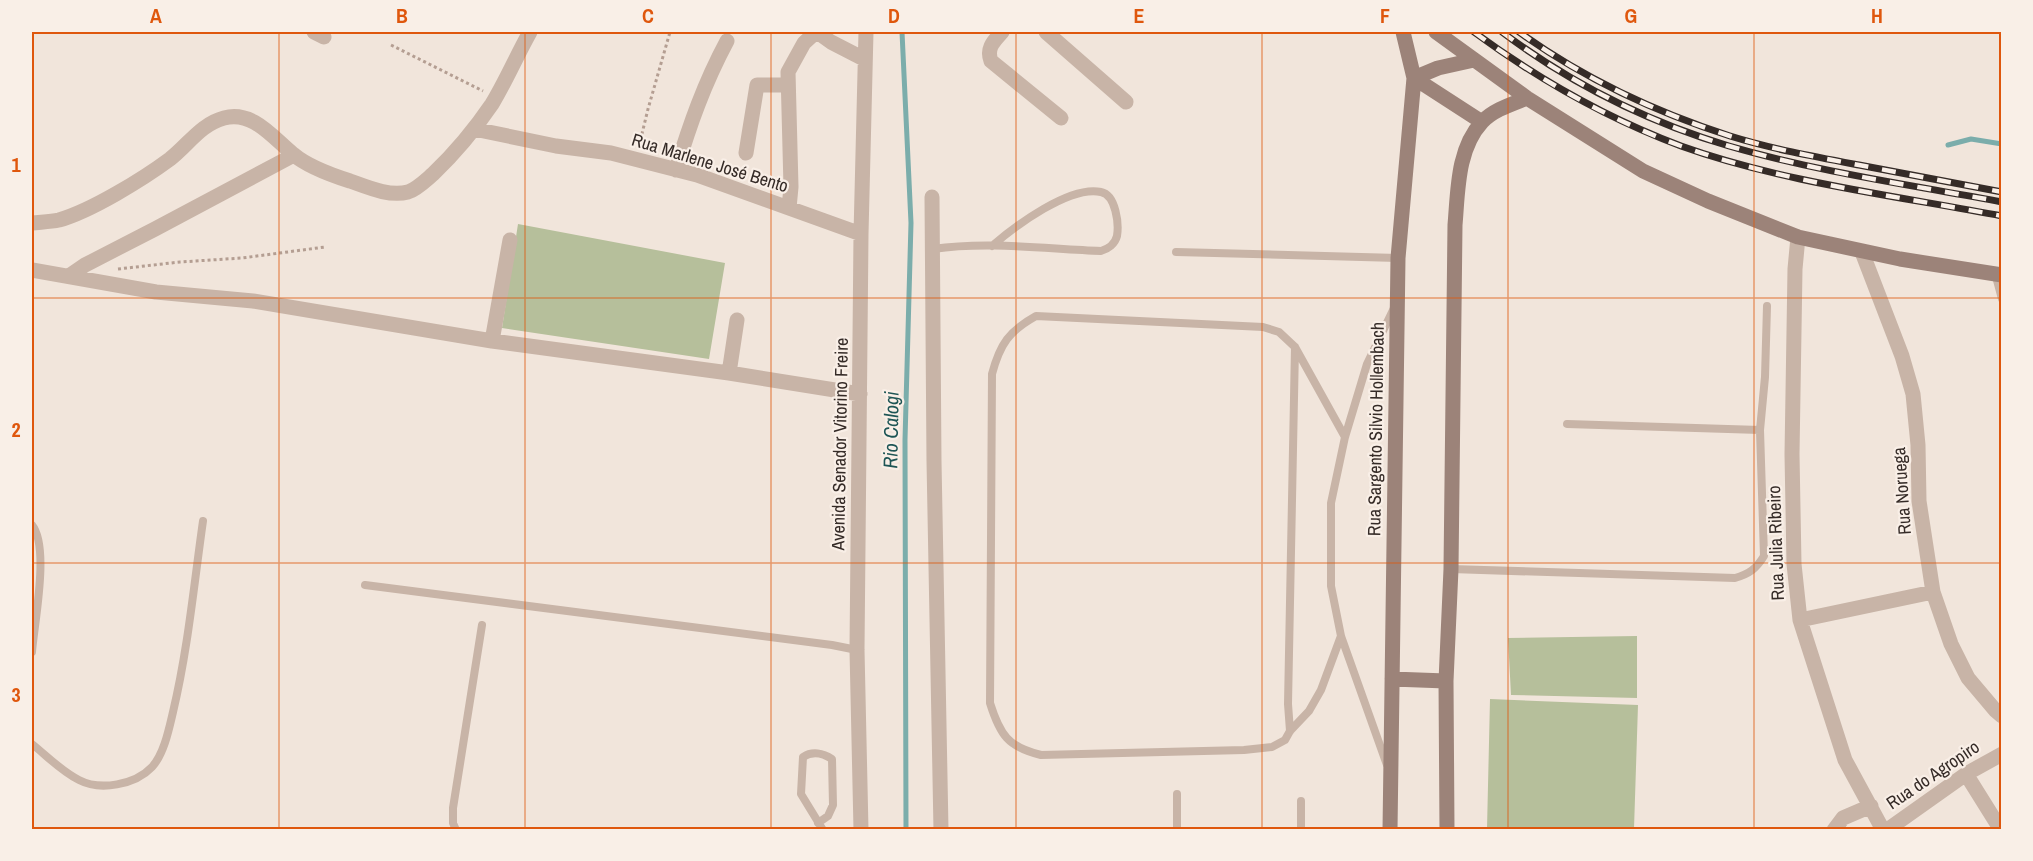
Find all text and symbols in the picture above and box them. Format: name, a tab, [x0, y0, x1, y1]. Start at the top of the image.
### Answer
text: A	[150, 2, 162, 29]
text: B	[396, 2, 408, 29]
text: C	[642, 2, 654, 29]
text: D	[888, 2, 900, 29]
text: E	[1134, 2, 1145, 29]
text: F	[1380, 2, 1390, 29]
text: G	[1625, 2, 1637, 29]
text: H	[1871, 2, 1883, 29]
street label: Rua Marlene José Bento	[629, 127, 791, 198]
text: 1	[11, 151, 21, 178]
street label: Rua Sargento Silvio Hollembach	[1361, 322, 1390, 536]
street label: Avenida Senador Vitorino Freire	[825, 337, 854, 552]
water label: Rio Calogi	[876, 391, 905, 469]
text: 2	[11, 416, 21, 443]
street label: Rua Noruega	[1886, 446, 1917, 536]
street label: Rua Julia Ribeiro	[1761, 485, 1790, 601]
text: 3	[11, 681, 21, 708]
street label: Rua do Agropiro	[1881, 734, 1984, 815]

